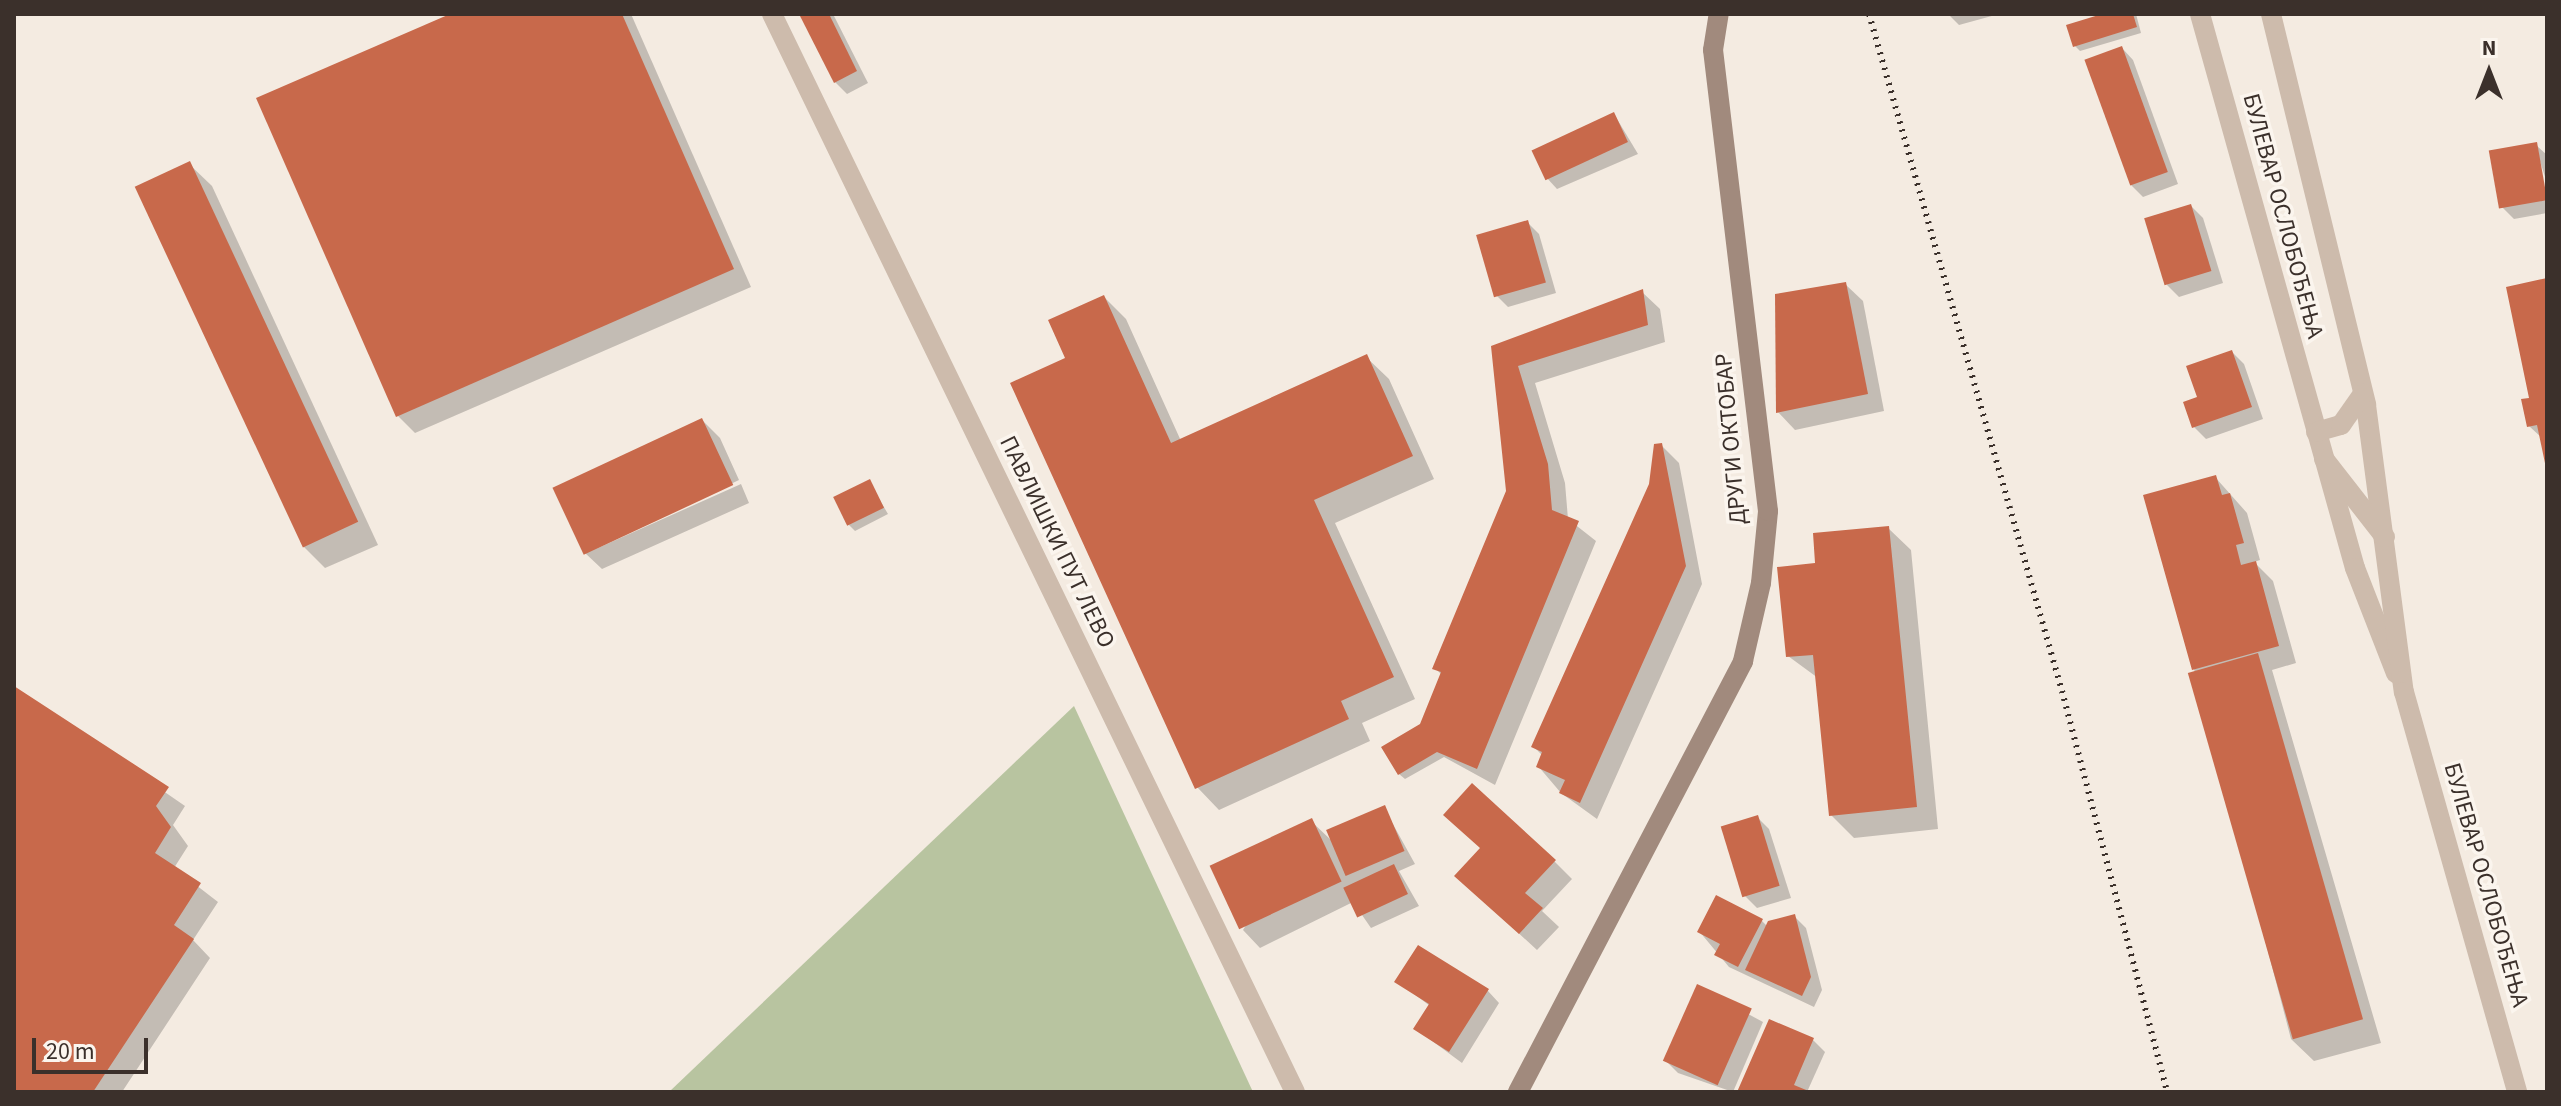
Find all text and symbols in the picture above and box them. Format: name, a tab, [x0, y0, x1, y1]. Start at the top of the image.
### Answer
north arrow	[2449, 32, 2529, 112]
text: N	[2482, 32, 2496, 64]
street label: БУЛЕВАР ОСЛОБОЂЕЊА	[2236, 90, 2330, 342]
street label: ДРУГИ ОКТОБАР	[1709, 352, 1753, 526]
street label: ПАВЛИШКИ ПУТ ЛЕВО	[993, 431, 1121, 653]
street label: БУЛЕВАР ОСЛОБОЂЕЊА	[2437, 760, 2535, 1010]
scale bar	[36, 1022, 152, 1072]
text: 20 m	[46, 1034, 95, 1069]

